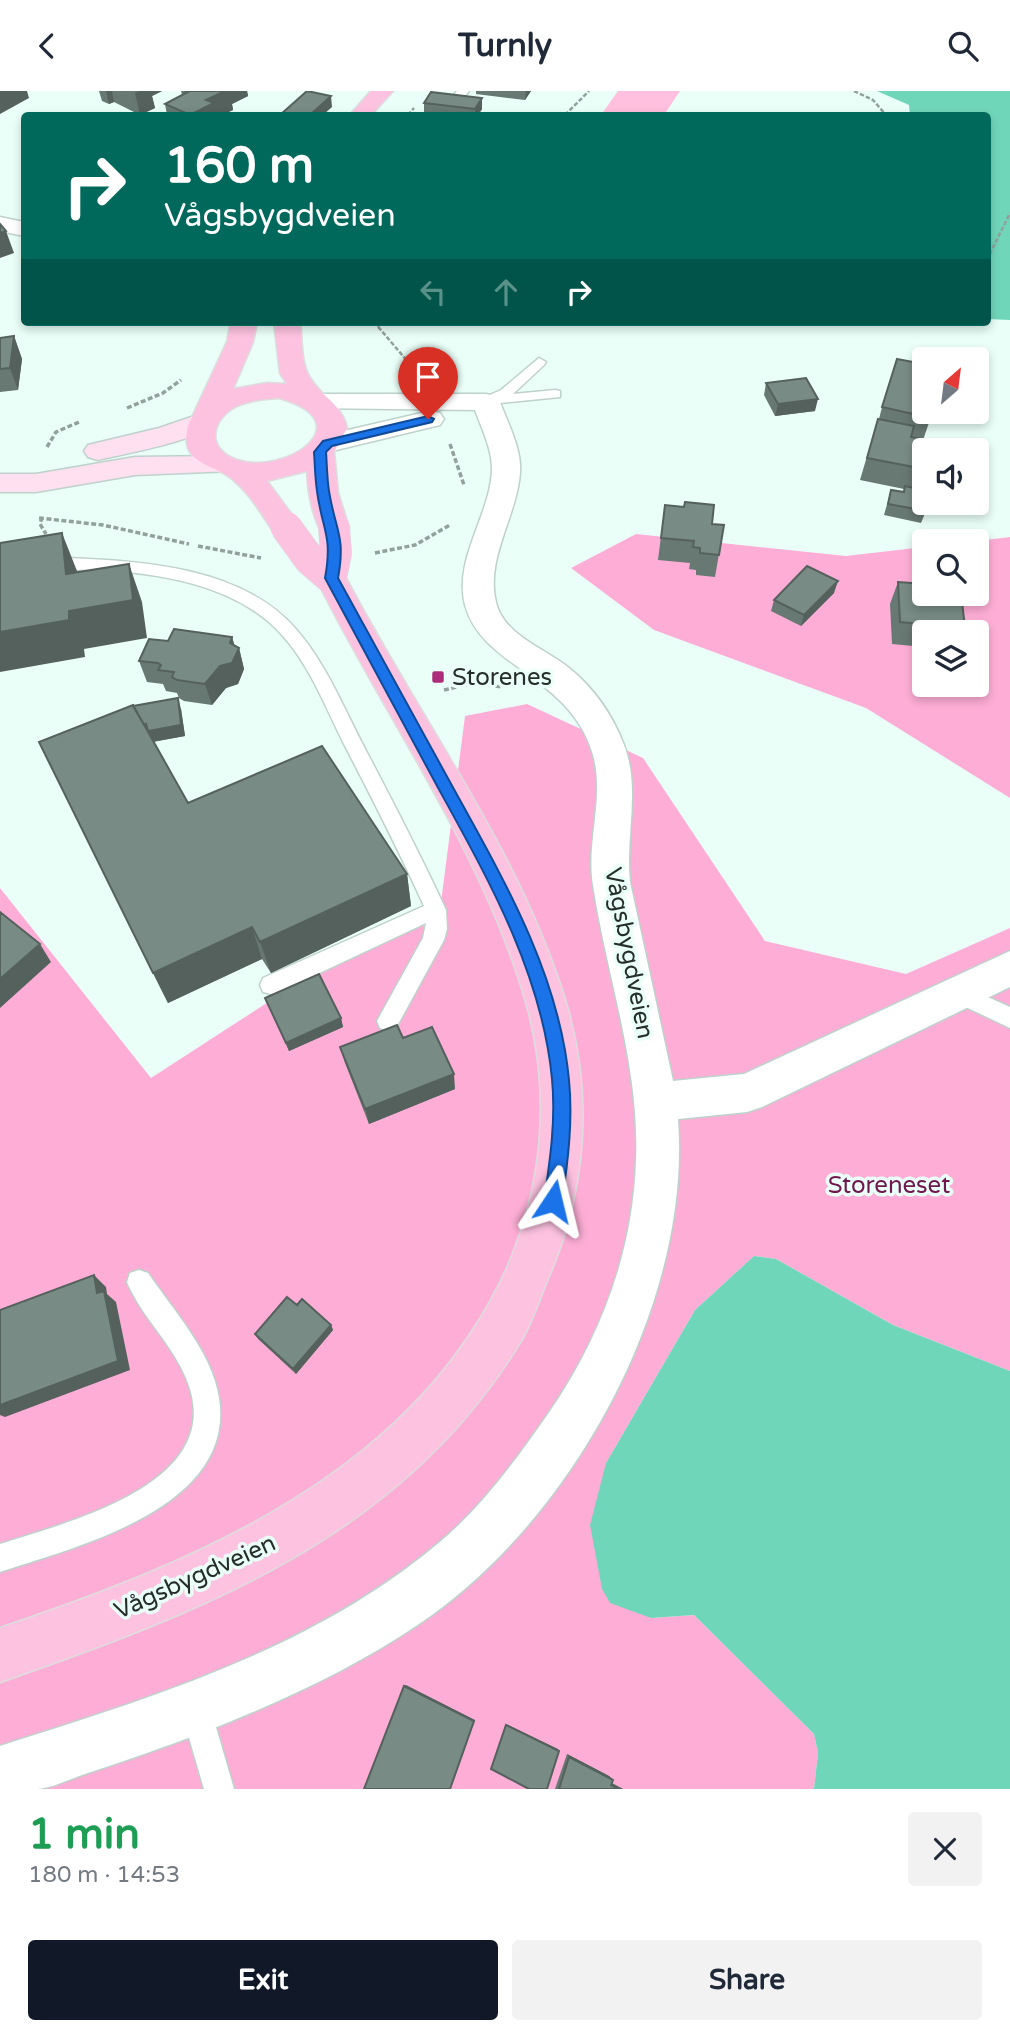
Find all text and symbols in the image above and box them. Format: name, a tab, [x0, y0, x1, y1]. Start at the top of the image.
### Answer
icon: back	[28, 27, 66, 65]
text: Turnly	[458, 27, 552, 65]
icon: search	[944, 27, 982, 65]
text: 160 m	[164, 137, 314, 196]
icon: right	[49, 140, 140, 231]
text: Vågsbygdveien	[164, 197, 396, 235]
icon: left	[414, 273, 452, 311]
icon: ahead	[487, 273, 525, 311]
icon: right	[560, 273, 598, 311]
pin	[398, 347, 458, 419]
north arrow	[912, 347, 989, 423]
map controls	[912, 347, 989, 697]
icon: arrive	[409, 358, 447, 396]
button: sound	[912, 438, 989, 515]
button: search	[912, 529, 989, 606]
button: layers	[912, 620, 989, 697]
place label: Storenes	[452, 663, 552, 692]
marker: Storenes	[430, 669, 446, 685]
street label: Vågsbygdveien	[598, 865, 660, 1041]
position arrow	[516, 1164, 590, 1238]
park label: Storeneset	[828, 1171, 950, 1200]
street label: Vågsbygdveien	[110, 1528, 280, 1626]
text: 1 min	[28, 1809, 140, 1860]
button: close	[908, 1812, 982, 1886]
text: 180 m · 14:53	[28, 1861, 180, 1889]
button: Exit	[28, 1940, 498, 2020]
button: Share	[512, 1940, 982, 2020]

